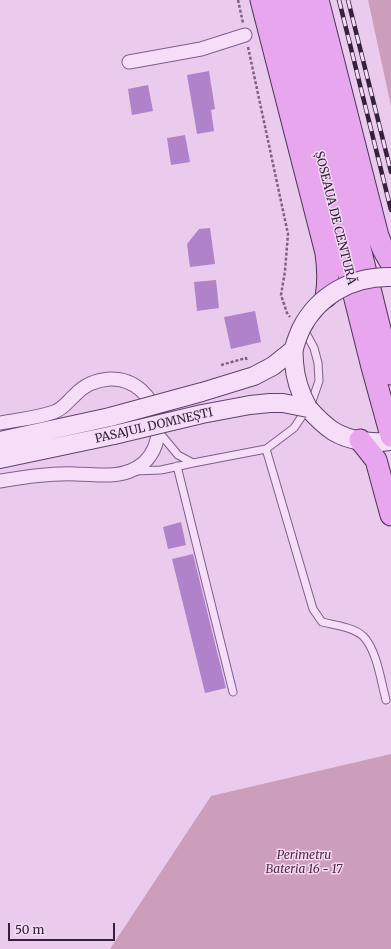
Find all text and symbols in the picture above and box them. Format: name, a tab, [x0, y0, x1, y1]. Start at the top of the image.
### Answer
street label: ȘOSEAUA DE CENTURĂ	[311, 150, 359, 286]
street label: PASAJUL DOMNEȘTI	[94, 405, 214, 447]
park label: Perimetru Bateria 16 - 17	[265, 849, 343, 877]
scale bar	[10, 915, 117, 941]
text: 50 m	[15, 922, 44, 937]

